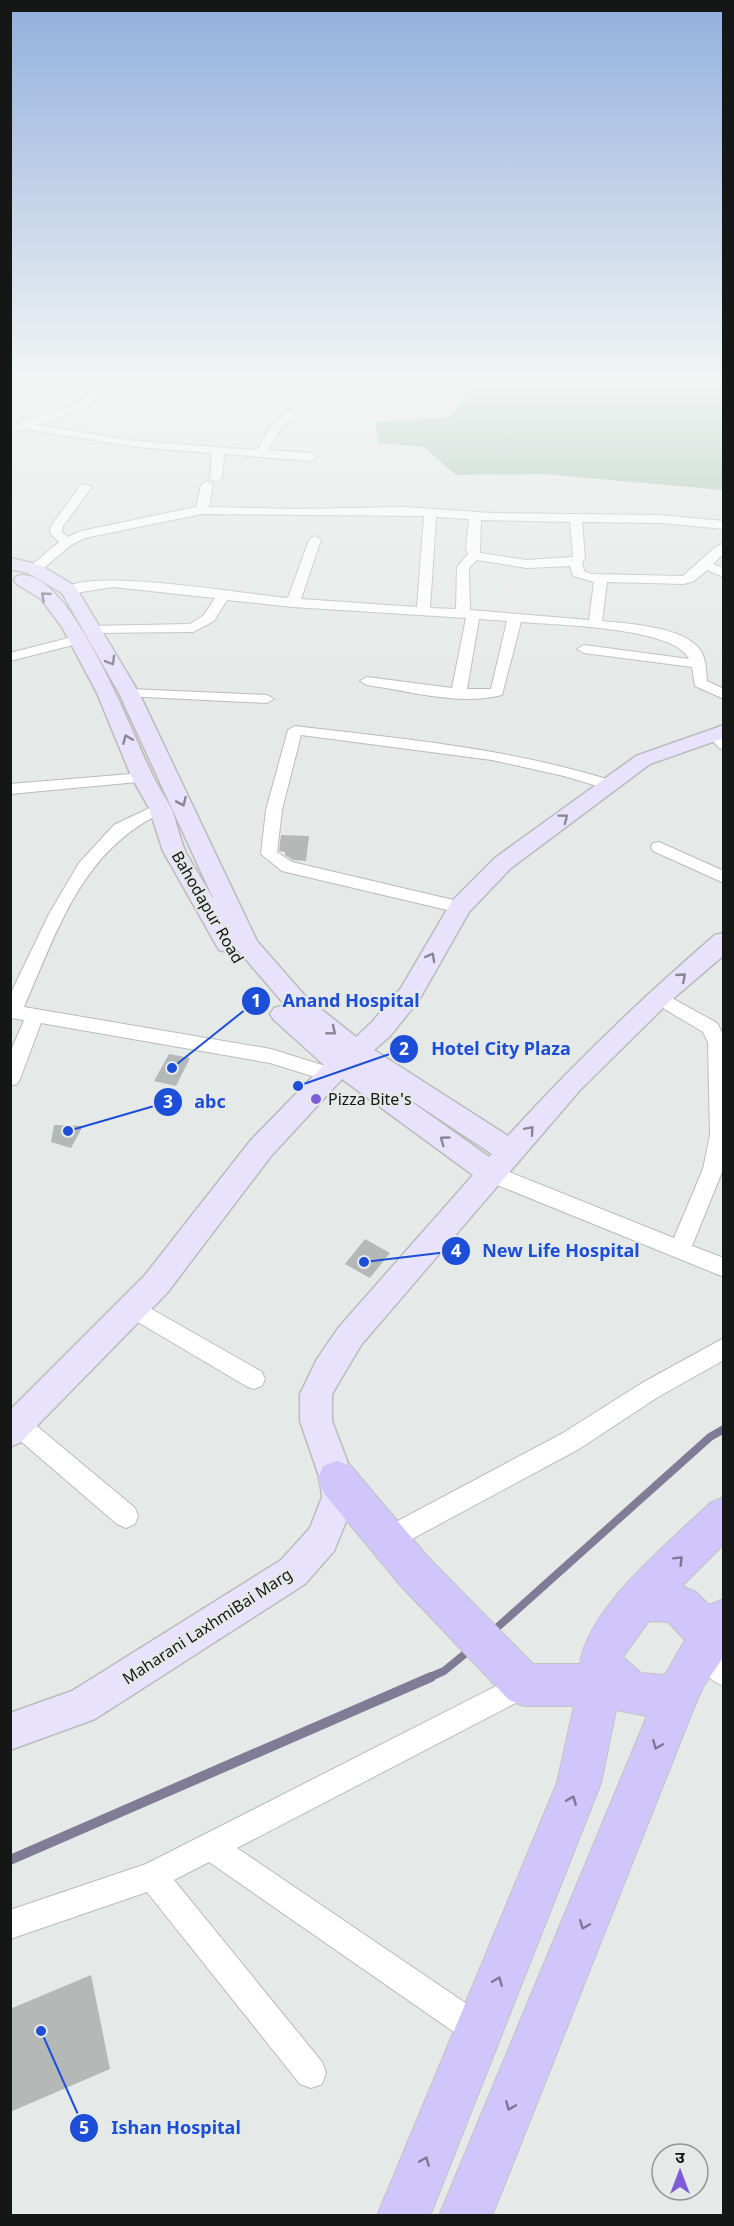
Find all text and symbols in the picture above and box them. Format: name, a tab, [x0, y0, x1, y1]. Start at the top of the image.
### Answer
one-way arrow	[41, 592, 52, 603]
one-way arrow	[104, 654, 115, 665]
one-way arrow	[122, 735, 134, 746]
one-way arrow	[174, 796, 186, 807]
one-way arrow	[557, 814, 568, 825]
street label: Bahodapur Road	[165, 848, 247, 968]
one-way arrow	[424, 952, 435, 963]
one-way arrow	[675, 973, 686, 984]
callout: Anand Hospital	[241, 983, 432, 1019]
text: 1	[251, 991, 261, 1014]
text: Anand Hospital	[282, 991, 420, 1014]
one-way arrow	[325, 1024, 336, 1035]
callout: Hotel City Plaza	[389, 1031, 583, 1067]
text: 2	[399, 1039, 409, 1062]
text: Hotel City Plaza	[431, 1039, 571, 1062]
callout: abc	[153, 1084, 238, 1120]
place label: Pizza Bite's	[328, 1091, 412, 1112]
text: 3	[163, 1092, 173, 1115]
text: abc	[194, 1092, 226, 1115]
marker: Pizza Bite's	[309, 1092, 323, 1106]
one-way arrow	[523, 1126, 534, 1137]
one-way arrow	[440, 1136, 451, 1147]
callout: New Life Hospital	[441, 1233, 652, 1269]
text: 4	[451, 1241, 461, 1264]
text: New Life Hospital	[482, 1241, 640, 1264]
one-way arrow	[672, 1556, 683, 1567]
street label: Maharani LaxhmiBai Marg	[120, 1565, 297, 1691]
one-way arrow	[652, 1738, 664, 1749]
one-way arrow	[565, 1795, 577, 1806]
one-way arrow	[579, 1919, 591, 1930]
one-way arrow	[491, 1976, 503, 1987]
one-way arrow	[505, 2099, 517, 2110]
callout: Ishan Hospital	[69, 2110, 253, 2146]
text: 5	[79, 2118, 89, 2141]
text: Ishan Hospital	[111, 2118, 241, 2141]
north arrow	[650, 2142, 710, 2202]
text: उ	[675, 2149, 685, 2170]
one-way arrow	[418, 2157, 430, 2168]

